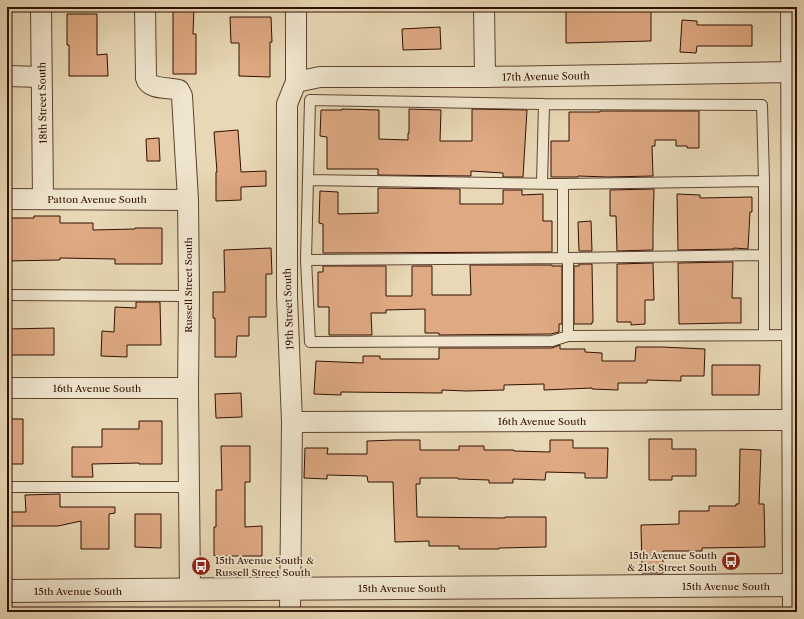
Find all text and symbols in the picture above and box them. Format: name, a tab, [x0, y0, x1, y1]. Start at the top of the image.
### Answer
street label: 18th Street South	[35, 61, 50, 144]
street label: 17th Avenue South	[502, 69, 591, 84]
street label: Patton Avenue South	[47, 193, 148, 206]
street label: Russell Street South	[182, 237, 195, 333]
street label: 19th Street South	[281, 267, 296, 350]
street label: 16th Avenue South	[53, 382, 142, 395]
street label: 16th Avenue South	[498, 415, 587, 428]
place label: 15th Avenue South & 21st Street South	[627, 549, 718, 574]
bus stop icon: 15th Avenue South & 21st Street South	[720, 550, 742, 572]
place label: 15th Avenue South & Russell Street South	[215, 554, 314, 579]
bus stop icon: 15th Avenue South & Russell Street South	[190, 555, 212, 577]
street label: 15th Avenue South	[682, 580, 771, 593]
street label: 15th Avenue South	[358, 582, 447, 595]
street label: 15th Avenue South	[34, 585, 123, 598]

